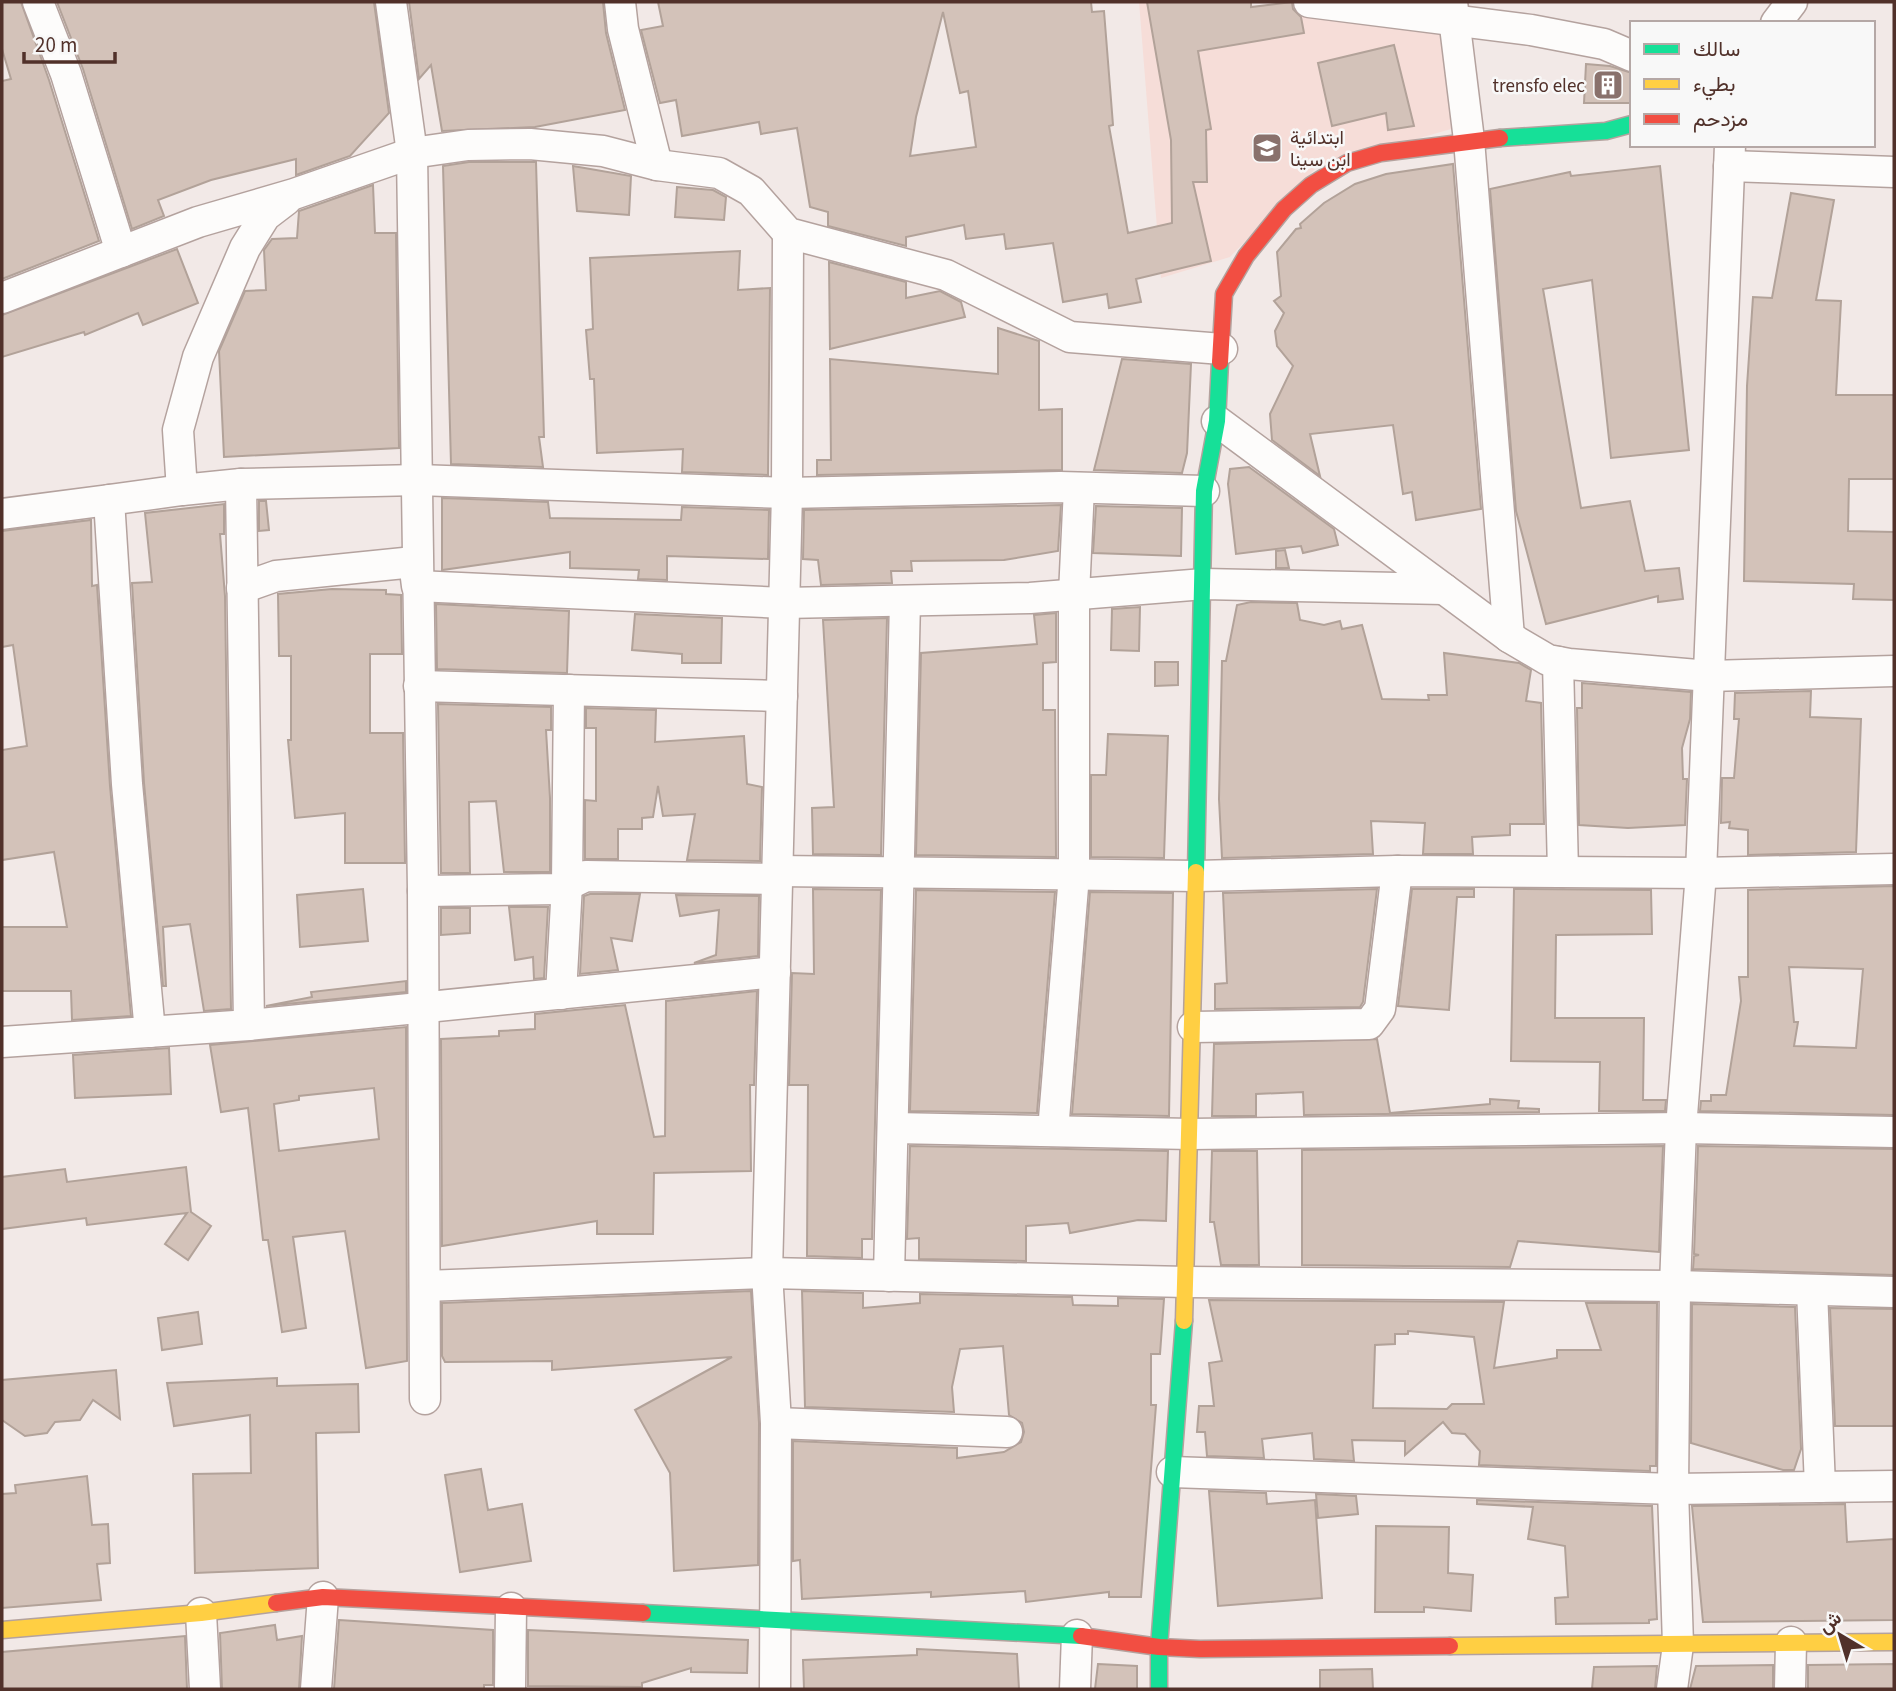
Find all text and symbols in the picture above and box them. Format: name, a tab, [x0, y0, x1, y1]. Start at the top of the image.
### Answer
scale bar	[24, 21, 116, 65]
legend	[1630, 21, 1875, 147]
text: 20 m	[35, 30, 77, 60]
text: سالك	[1693, 34, 1740, 64]
building icon: trensfo elec	[1591, 68, 1625, 102]
text: بطيء	[1693, 69, 1736, 101]
place label: trensfo elec	[1493, 73, 1585, 100]
text: مزدحم	[1693, 104, 1748, 134]
place label: ابتدائية ابن سينا	[1290, 125, 1351, 174]
school or university icon: ابتدائية ابن سينا	[1250, 131, 1284, 165]
north arrow	[1805, 1600, 1875, 1670]
text: ش	[1813, 1605, 1848, 1640]

